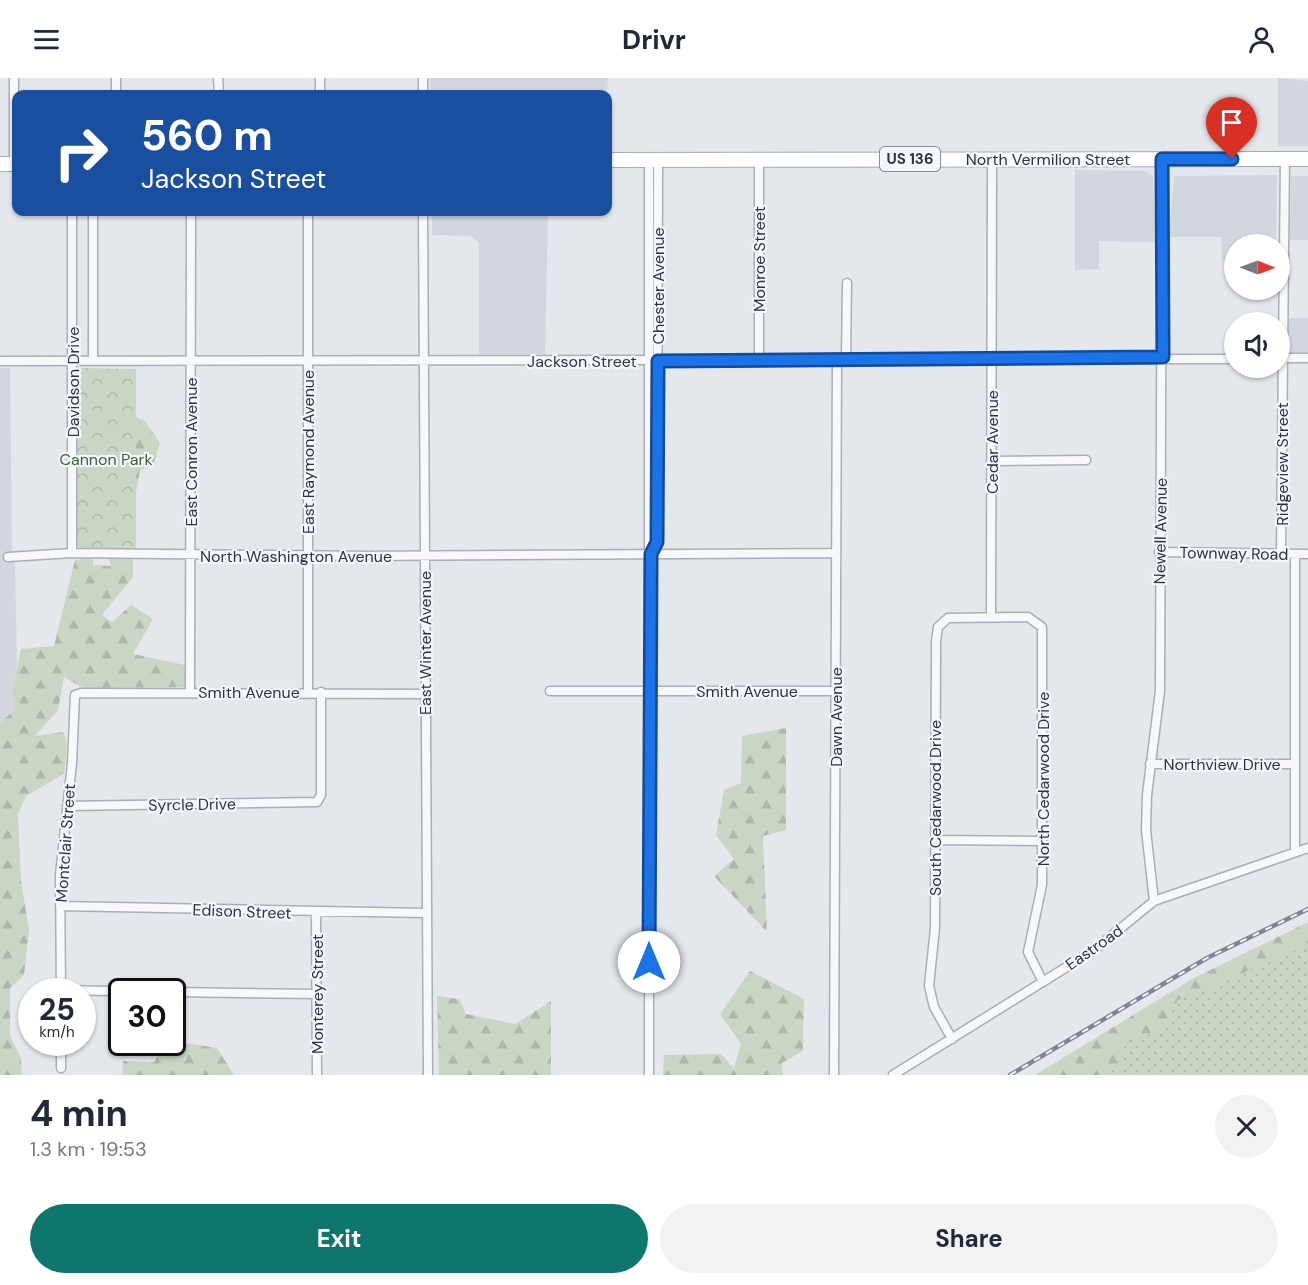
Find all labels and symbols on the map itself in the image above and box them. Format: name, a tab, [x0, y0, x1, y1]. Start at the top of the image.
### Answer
pin	[1206, 97, 1257, 159]
road number: US 136	[880, 147, 940, 171]
street label: North Vermilion Street	[966, 149, 1130, 170]
street label: Monroe Street	[749, 206, 770, 312]
street label: Chester Avenue	[648, 227, 669, 345]
north arrow	[1224, 234, 1290, 300]
street label: Davidson Drive	[63, 327, 84, 437]
street label: Jackson Street	[527, 351, 637, 372]
street label: East Raymond Avenue	[298, 370, 319, 534]
street label: East Conron Avenue	[181, 377, 202, 527]
street label: Cedar Avenue	[982, 390, 1003, 494]
street label: Ridgeview Street	[1272, 402, 1293, 526]
park label: Cannon Park	[59, 449, 153, 470]
street label: Newell Avenue	[1149, 478, 1172, 584]
street label: Townway Road	[1179, 542, 1289, 565]
street label: North Washington Avenue	[200, 546, 392, 567]
street label: East Winter Avenue	[415, 571, 436, 715]
street label: Dawn Avenue	[826, 667, 847, 767]
street label: Smith Avenue	[696, 681, 798, 702]
street label: Smith Avenue	[198, 682, 300, 703]
street label: North Cedarwood Drive	[1033, 692, 1054, 866]
street label: South Cedarwood Drive	[925, 720, 946, 896]
street label: Northview Drive	[1163, 754, 1281, 775]
street label: Montclair Street	[51, 783, 80, 903]
street label: Syrcle Drive	[148, 793, 236, 816]
street label: Edison Street	[192, 899, 292, 924]
street label: Eastroad	[1061, 920, 1127, 975]
position arrow	[617, 930, 681, 994]
street label: Monterey Street	[307, 934, 328, 1054]
speed limit sign: 30	[108, 978, 186, 1056]

